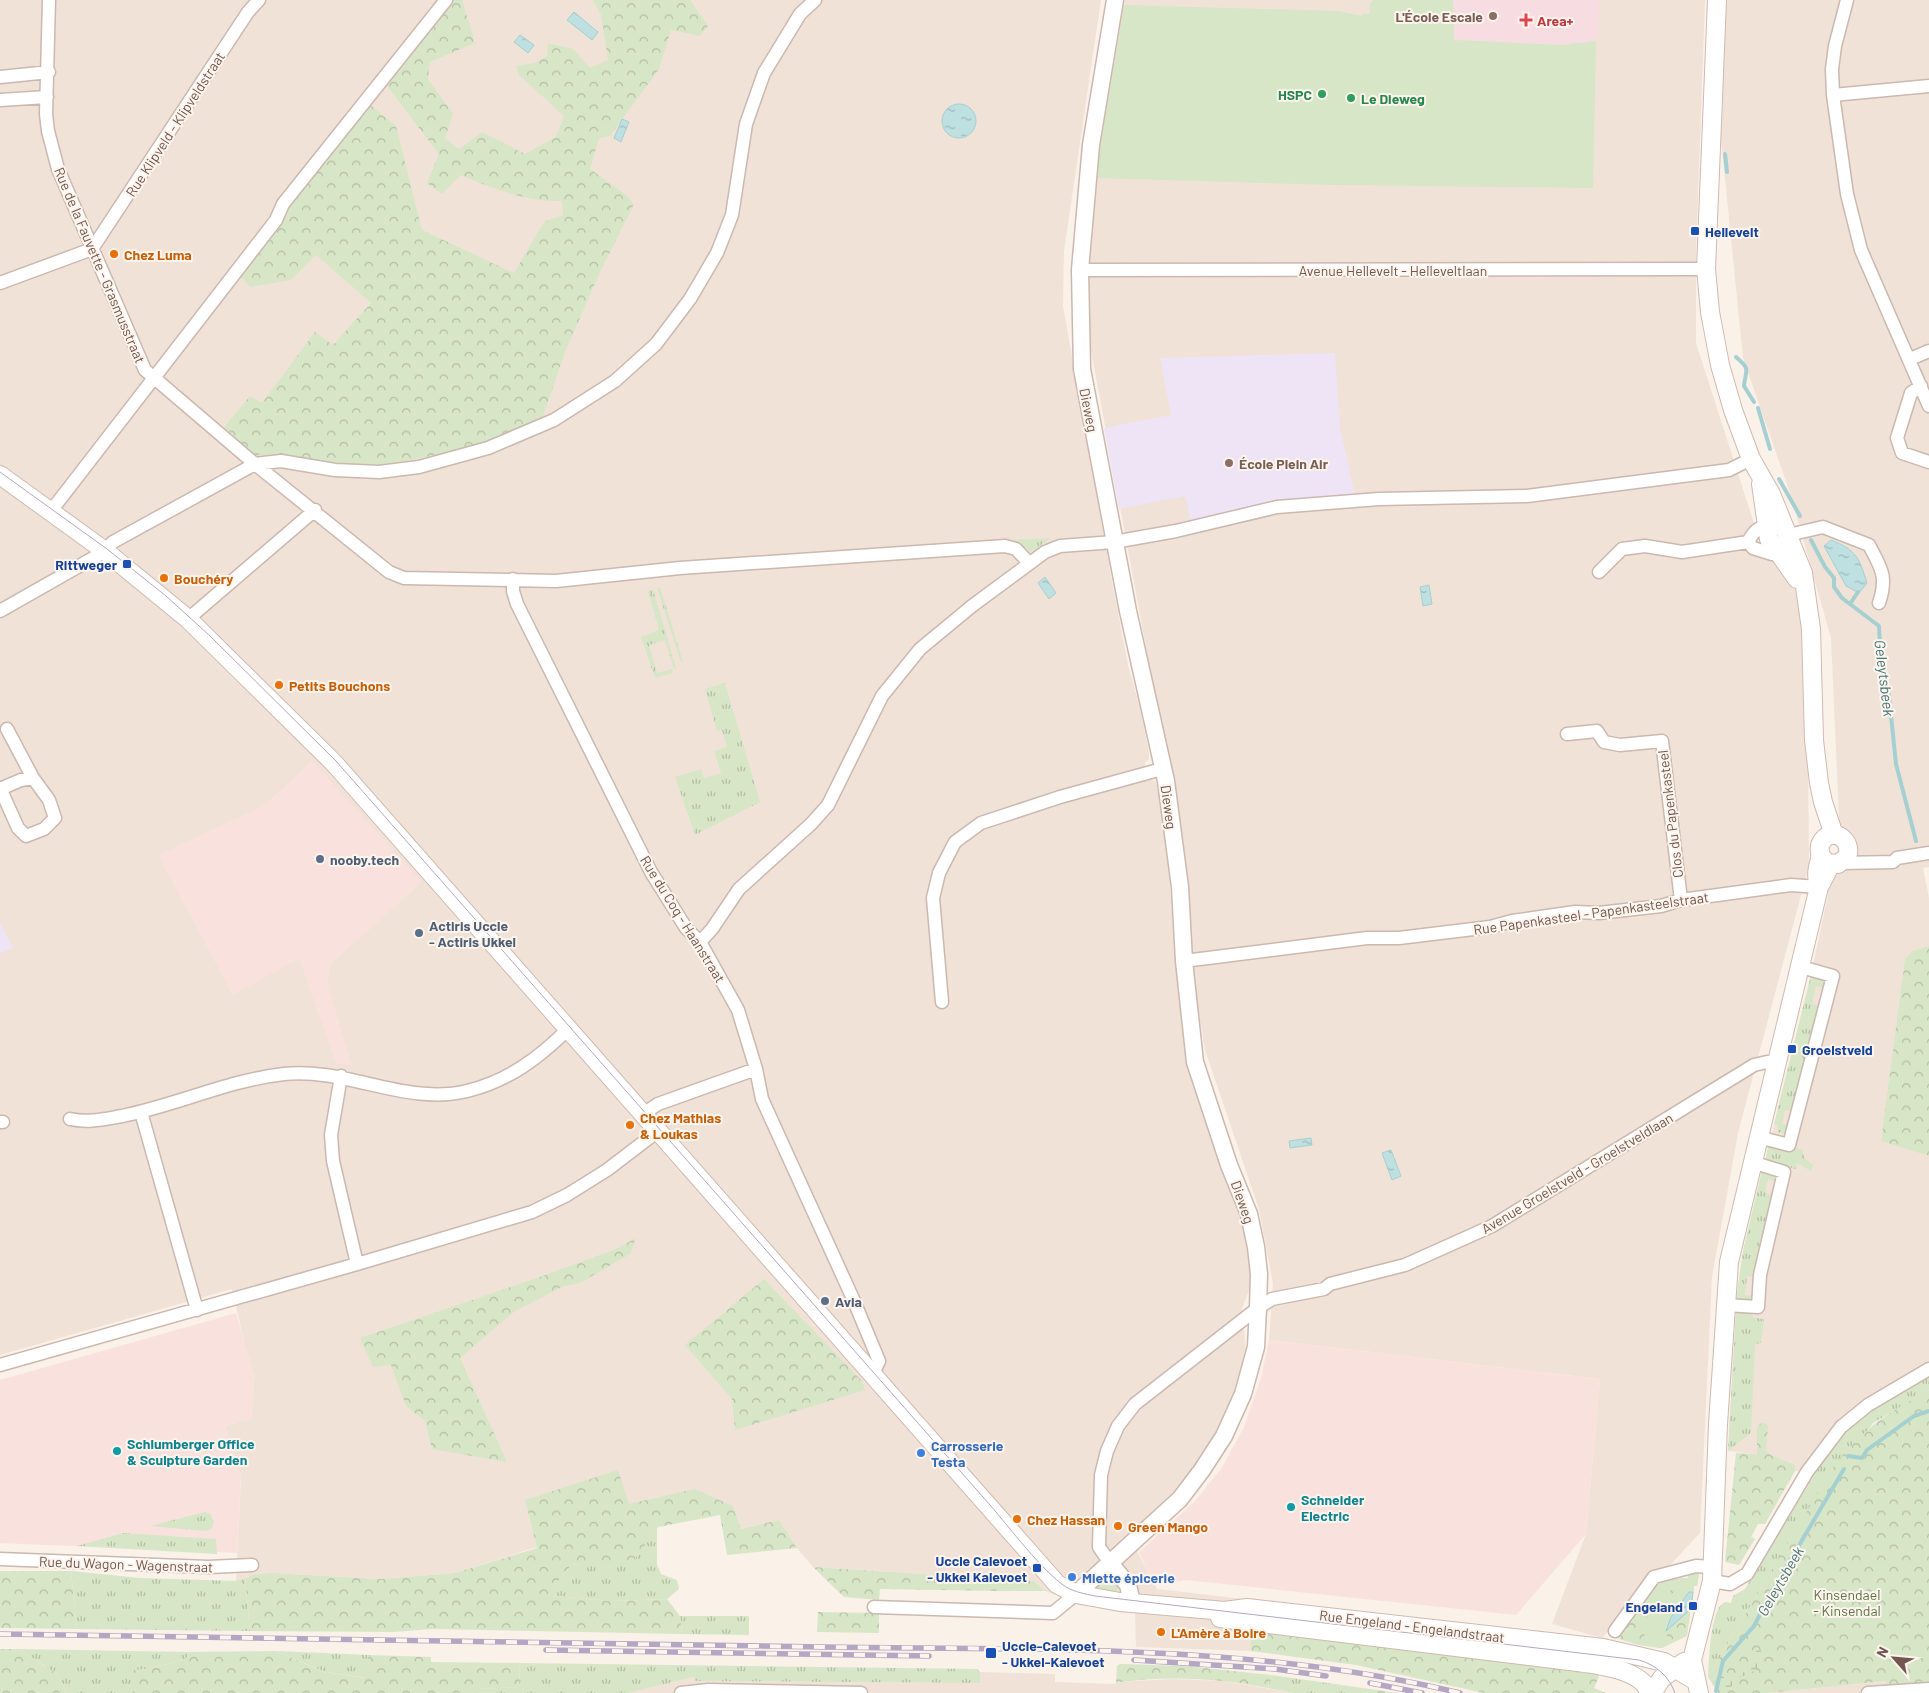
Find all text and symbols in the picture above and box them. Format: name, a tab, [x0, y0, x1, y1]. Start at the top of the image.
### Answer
place label: L'École Escale	[1396, 8, 1483, 25]
marker: L'École Escale	[1487, 10, 1499, 22]
place label: Area+	[1537, 12, 1574, 29]
marker: Area+	[1519, 13, 1533, 27]
street label: Rue Klipveld - Klipveldstraat	[122, 48, 228, 200]
place label: HSPC	[1278, 86, 1312, 103]
marker: HSPC	[1316, 88, 1328, 100]
place label: Le Dieweg	[1361, 90, 1425, 107]
marker: Le Dieweg	[1345, 92, 1357, 104]
street label: Rue de la Fauvette - Grasmusstraat	[51, 164, 149, 366]
place label: Hellevelt	[1705, 223, 1759, 240]
marker: Hellevelt	[1689, 225, 1701, 237]
place label: Chez Luma	[124, 246, 192, 263]
marker: Chez Luma	[108, 248, 120, 260]
street label: Avenue Hellevelt - Helleveltlaan	[1299, 262, 1487, 279]
street label: Dieweg	[1076, 387, 1102, 433]
place label: École Plein Air	[1239, 455, 1329, 472]
marker: École Plein Air	[1223, 457, 1235, 469]
place label: Rittweger	[55, 556, 118, 573]
marker: Rittweger	[121, 558, 133, 570]
place label: Bouchéry	[174, 570, 233, 587]
marker: Bouchéry	[158, 572, 170, 584]
water label: Geleytsbeek	[1871, 639, 1899, 718]
place label: Petits Bouchons	[289, 677, 390, 694]
marker: Petits Bouchons	[273, 679, 285, 691]
street label: Clos du Papenkasteel	[1654, 749, 1686, 879]
street label: Dieweg	[1157, 784, 1181, 830]
place label: nooby.tech	[330, 851, 399, 868]
street label: Rue du Coq - Haanstraat	[637, 852, 729, 986]
marker: nooby.tech	[314, 853, 326, 865]
street label: Rue Papenkasteel - Papenkasteelstraat	[1472, 888, 1710, 938]
place label: Actiris Uccle - Actiris Ukkel	[429, 917, 516, 950]
marker: Actiris Uccle - Actiris Ukkel	[413, 927, 425, 939]
place label: Groelstveld	[1802, 1041, 1873, 1058]
marker: Groelstveld	[1786, 1043, 1798, 1055]
place label: Chez Mathias & Loukas	[640, 1109, 721, 1142]
street label: Avenue Groelstveld - Groelstveldlaan	[1478, 1109, 1676, 1237]
marker: Chez Mathias & Loukas	[624, 1119, 636, 1131]
street label: Dieweg	[1228, 1178, 1258, 1226]
place label: Avia	[835, 1293, 862, 1310]
marker: Avia	[819, 1295, 831, 1307]
place label: Schlumberger Office & Sculpture Garden	[127, 1435, 255, 1468]
place label: Carrosserie Testa	[931, 1437, 1004, 1470]
marker: Schlumberger Office & Sculpture Garden	[111, 1445, 123, 1457]
marker: Carrosserie Testa	[915, 1447, 927, 1459]
place label: Schneider Electric	[1301, 1491, 1365, 1524]
marker: Schneider Electric	[1285, 1501, 1297, 1513]
place label: Chez Hassan	[1027, 1511, 1105, 1528]
marker: Chez Hassan	[1011, 1513, 1023, 1525]
place label: Green Mango	[1128, 1518, 1208, 1535]
marker: Green Mango	[1112, 1520, 1124, 1532]
water label: Geleytsbeek	[1753, 1542, 1807, 1619]
street label: Rue du Wagon - Wagenstraat	[39, 1552, 213, 1576]
place label: Uccle Calevoet - Ukkel Kalevoet	[927, 1552, 1027, 1585]
marker: Uccle Calevoet - Ukkel Kalevoet	[1031, 1562, 1043, 1574]
place label: Miette épicerie	[1082, 1569, 1175, 1586]
marker: Miette épicerie	[1066, 1571, 1078, 1583]
park label: Kinsendael - Kinsendal	[1813, 1586, 1881, 1619]
place label: Engeland	[1625, 1598, 1683, 1615]
marker: Engeland	[1687, 1600, 1699, 1612]
street label: Rue Engeland - Engelandstraat	[1318, 1606, 1506, 1646]
place label: L'Amère à Boire	[1171, 1624, 1266, 1641]
marker: L'Amère à Boire	[1155, 1626, 1167, 1638]
north arrow	[1869, 1633, 1919, 1683]
place label: Uccle-Calevoet - Ukkel-Kalevoet	[1002, 1637, 1105, 1670]
text: N	[1872, 1644, 1892, 1660]
marker: Uccle-Calevoet - Ukkel-Kalevoet	[984, 1646, 998, 1660]

